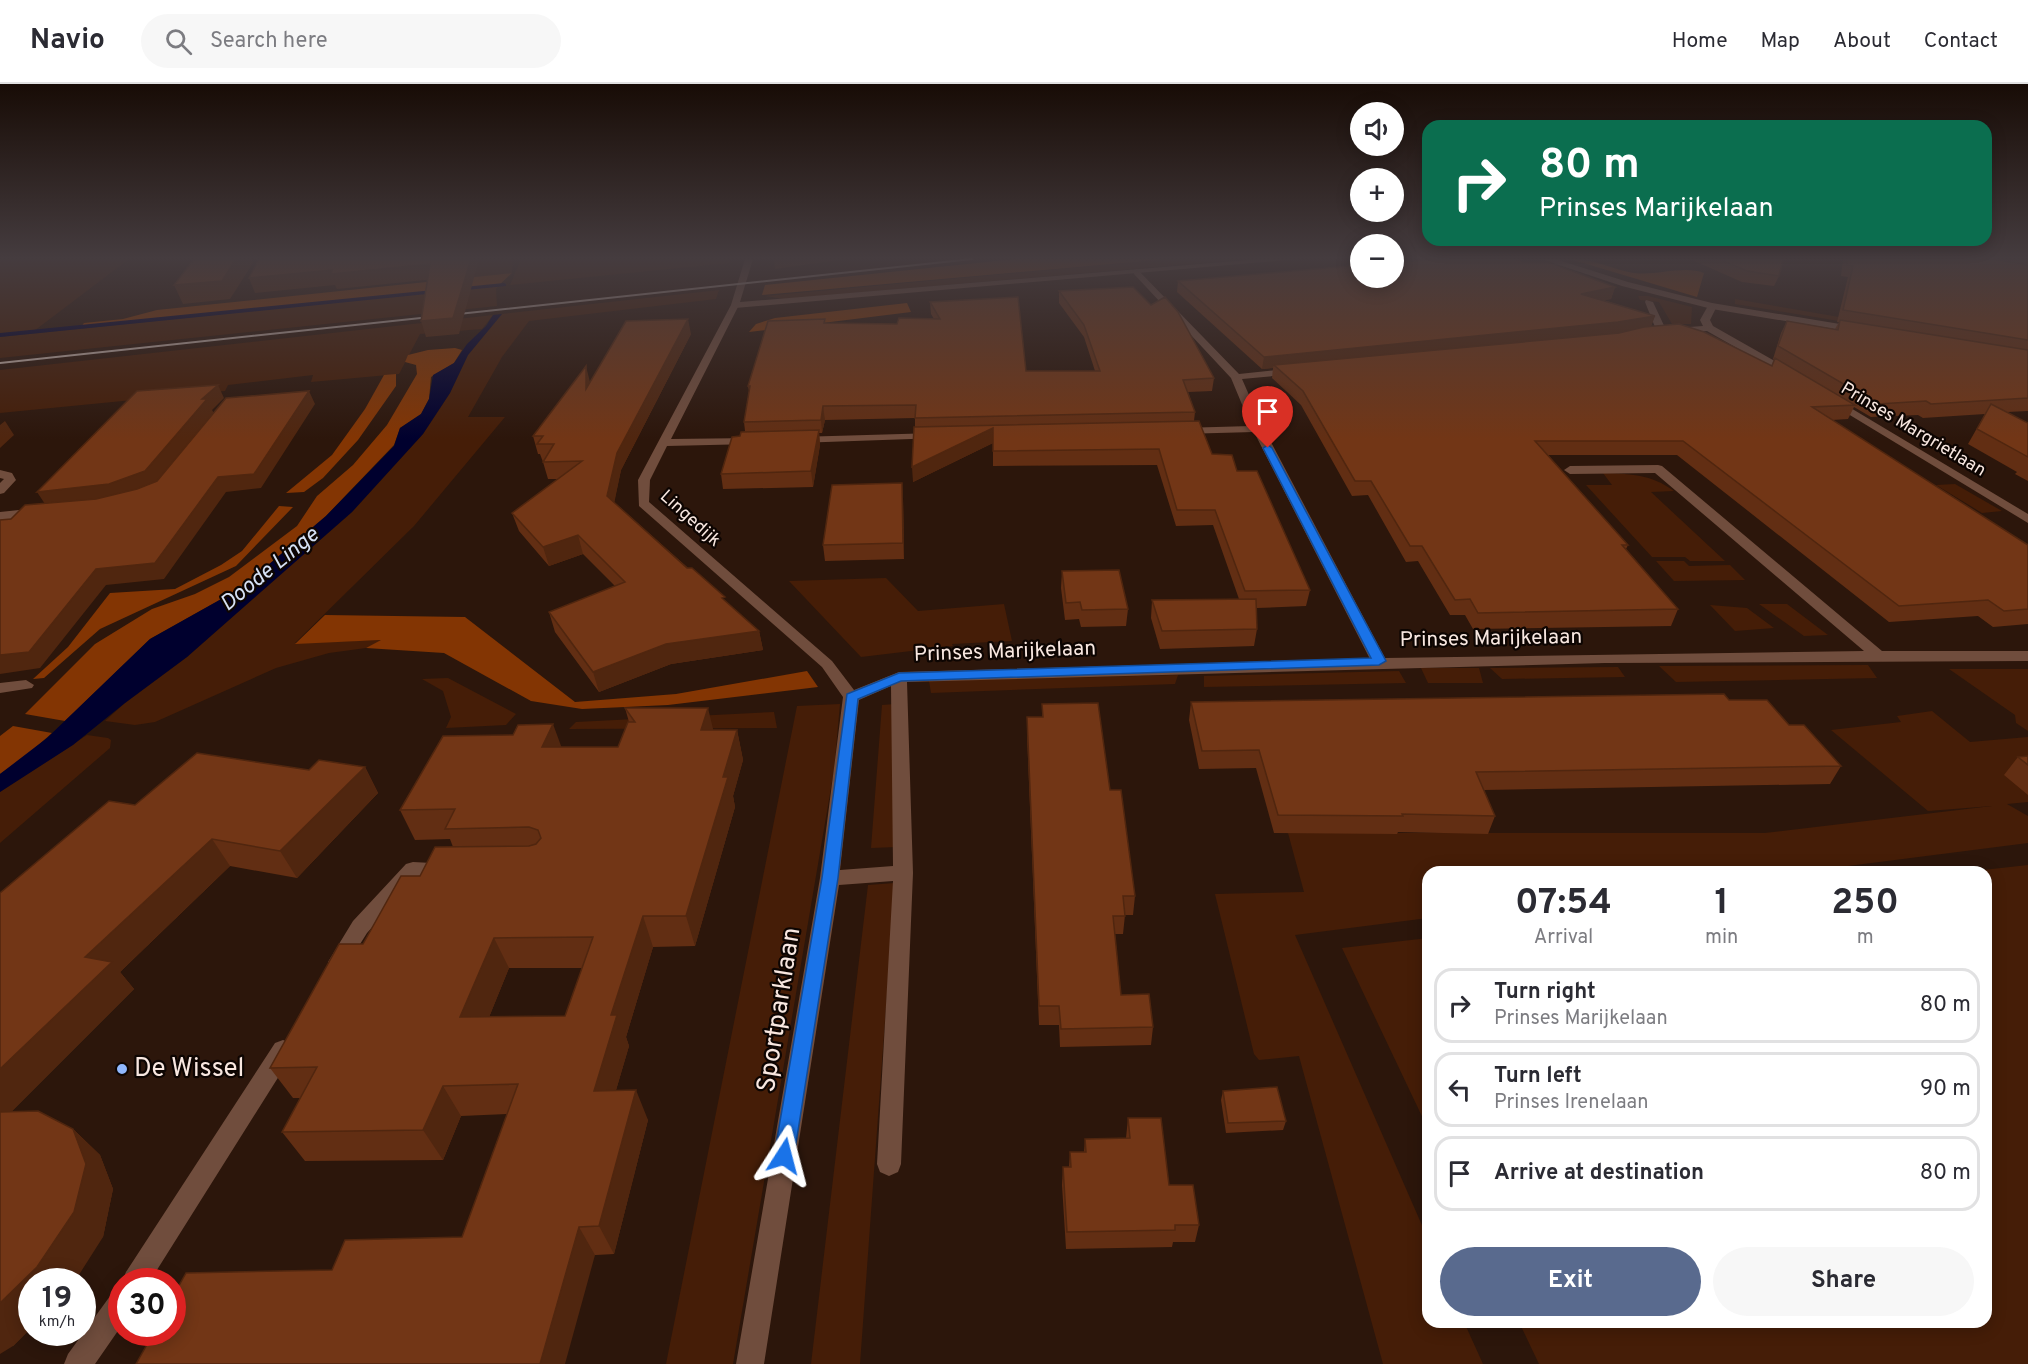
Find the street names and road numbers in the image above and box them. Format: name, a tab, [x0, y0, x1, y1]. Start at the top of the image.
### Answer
street label: Prinses Margrietlaan	[1836, 378, 1990, 482]
street label: Lingedijk	[655, 486, 725, 552]
street label: Prinses Marijkelaan	[1400, 624, 1582, 654]
street label: Prinses Marijkelaan	[913, 635, 1097, 669]
street label: Sportparklaan	[751, 925, 809, 1095]

